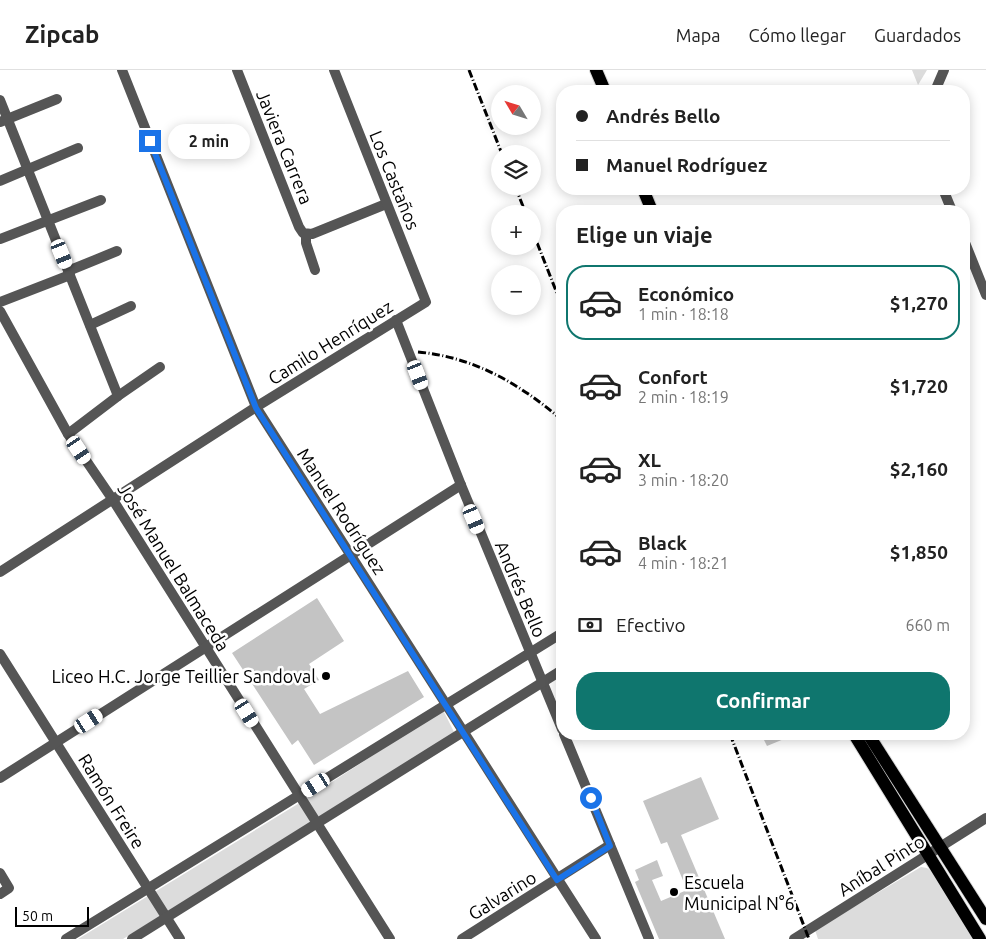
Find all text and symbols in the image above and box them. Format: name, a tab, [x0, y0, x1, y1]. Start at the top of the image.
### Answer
text: Zipcab	[25, 21, 99, 48]
text: Mapa	[676, 25, 721, 45]
text: Cómo llegar	[749, 25, 846, 45]
text: Guardados	[874, 25, 961, 45]
north arrow	[491, 85, 541, 135]
map controls	[491, 85, 541, 315]
street label: Javiera Carrera	[253, 87, 317, 207]
text: Andrés Bello	[606, 105, 720, 127]
callout: 2 min	[168, 124, 250, 158]
street label: Los Castaños	[366, 128, 424, 232]
route end	[139, 130, 161, 152]
text: 2 min	[189, 132, 229, 150]
button: layers	[491, 145, 541, 195]
text: Manuel Rodríguez	[606, 154, 767, 176]
button: +	[491, 205, 541, 255]
text: Elige un viaje	[576, 222, 713, 247]
car	[49, 237, 74, 271]
button: −	[491, 265, 541, 315]
icon: car	[578, 280, 623, 325]
text: Económico	[638, 283, 734, 305]
text: $1,270	[890, 292, 948, 314]
street label: Camilo Henríquez	[264, 296, 396, 388]
text: 1 min · 18:18	[638, 305, 729, 323]
car	[405, 358, 430, 392]
icon: car	[578, 363, 623, 408]
text: Confort	[638, 366, 708, 388]
text: $1,720	[890, 375, 948, 397]
text: 2 min · 18:19	[638, 388, 729, 406]
car	[64, 433, 93, 467]
street label: Manuel Rodríguez	[294, 444, 390, 578]
icon: car	[578, 446, 623, 491]
text: XL	[638, 449, 661, 471]
text: $2,160	[890, 458, 948, 480]
text: 3 min · 18:20	[638, 471, 729, 489]
street label: José Manuel Balmaceda	[114, 480, 234, 654]
car	[461, 502, 486, 536]
icon: car	[578, 529, 623, 574]
text: Black	[638, 532, 687, 554]
street label: Andrés Bello	[492, 538, 550, 640]
text: $1,850	[890, 541, 948, 563]
text: 4 min · 18:21	[638, 554, 729, 572]
icon: cash	[576, 611, 604, 639]
text: Efectivo	[616, 614, 686, 636]
text: 660 m	[905, 616, 950, 634]
place label: Liceo H.C. Jorge Teillier Sandoval	[52, 666, 316, 686]
marker: Liceo H.C. Jorge Teillier Sandoval	[320, 670, 332, 682]
button: Confirmar	[576, 672, 950, 730]
car	[232, 696, 261, 730]
car	[72, 707, 105, 735]
street label: Ramón Freire	[75, 750, 149, 852]
car	[299, 771, 332, 799]
route start	[580, 787, 602, 809]
street label: Aníbal Pinto	[834, 831, 928, 899]
street label: Galvarino	[465, 866, 539, 924]
place label: Escuela Municipal N°6	[684, 872, 795, 913]
marker: Escuela Municipal N°6	[668, 886, 680, 898]
scale bar	[15, 904, 89, 927]
text: 50 m	[22, 908, 53, 924]

